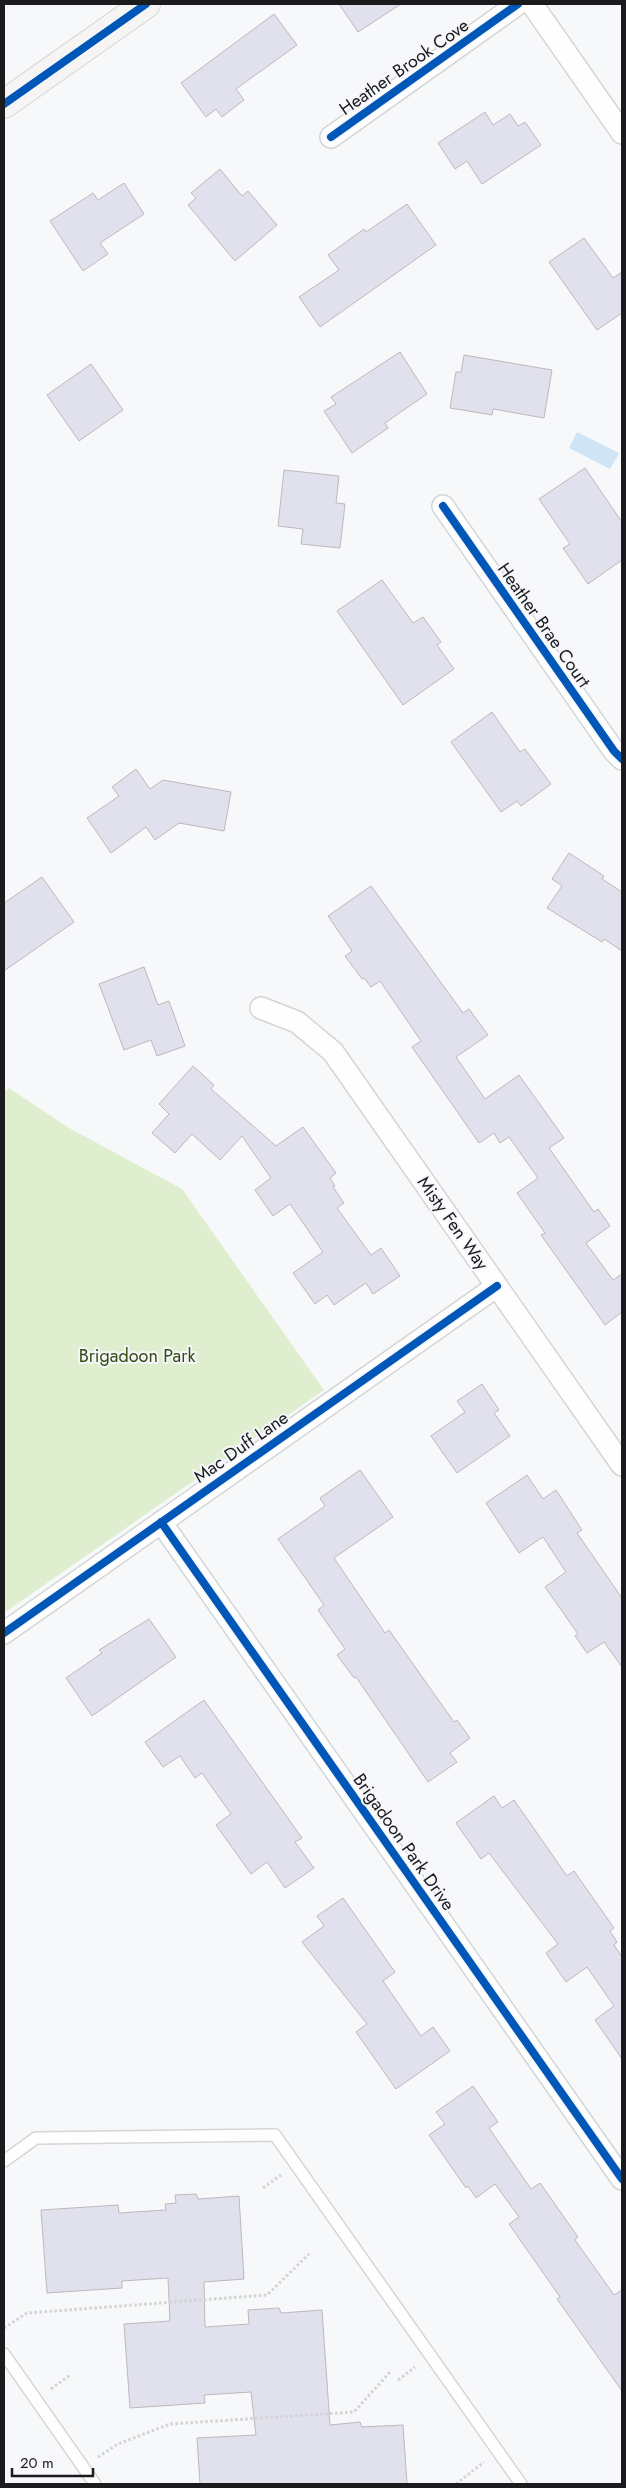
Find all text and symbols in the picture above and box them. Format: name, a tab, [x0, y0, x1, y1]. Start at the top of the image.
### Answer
street label: Heather Brook Cove	[334, 12, 474, 122]
street label: Heather Brae Court	[491, 557, 597, 693]
street label: Misty Fen Way	[411, 1171, 495, 1275]
park label: Brigadoon Park	[79, 1343, 195, 1369]
street label: Mac Duff Lane	[188, 1405, 294, 1489]
street label: Brigadoon Park Drive	[347, 1768, 461, 1916]
scale bar	[12, 2446, 94, 2478]
text: 20 m	[20, 2452, 54, 2474]

